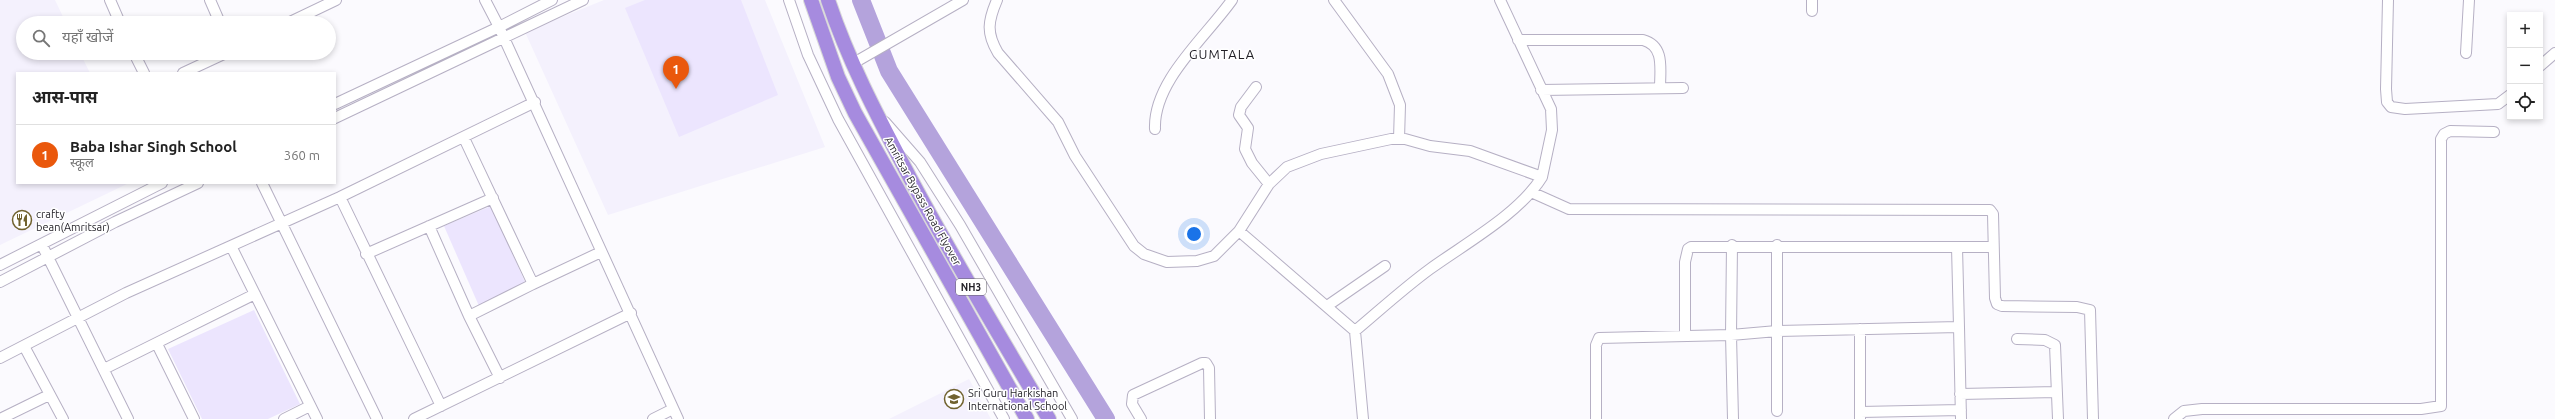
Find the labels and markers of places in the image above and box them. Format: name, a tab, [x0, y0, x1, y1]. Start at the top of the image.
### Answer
pin: 1	[663, 56, 689, 89]
place label: crafty bean(Amritsar)	[36, 208, 110, 234]
restaurant icon: crafty bean(Amritsar)	[11, 209, 33, 231]
place label: Sri Guru Harkishan International School	[968, 387, 1067, 412]
school or university icon: Sri Guru Harkishan International School	[943, 388, 965, 410]

